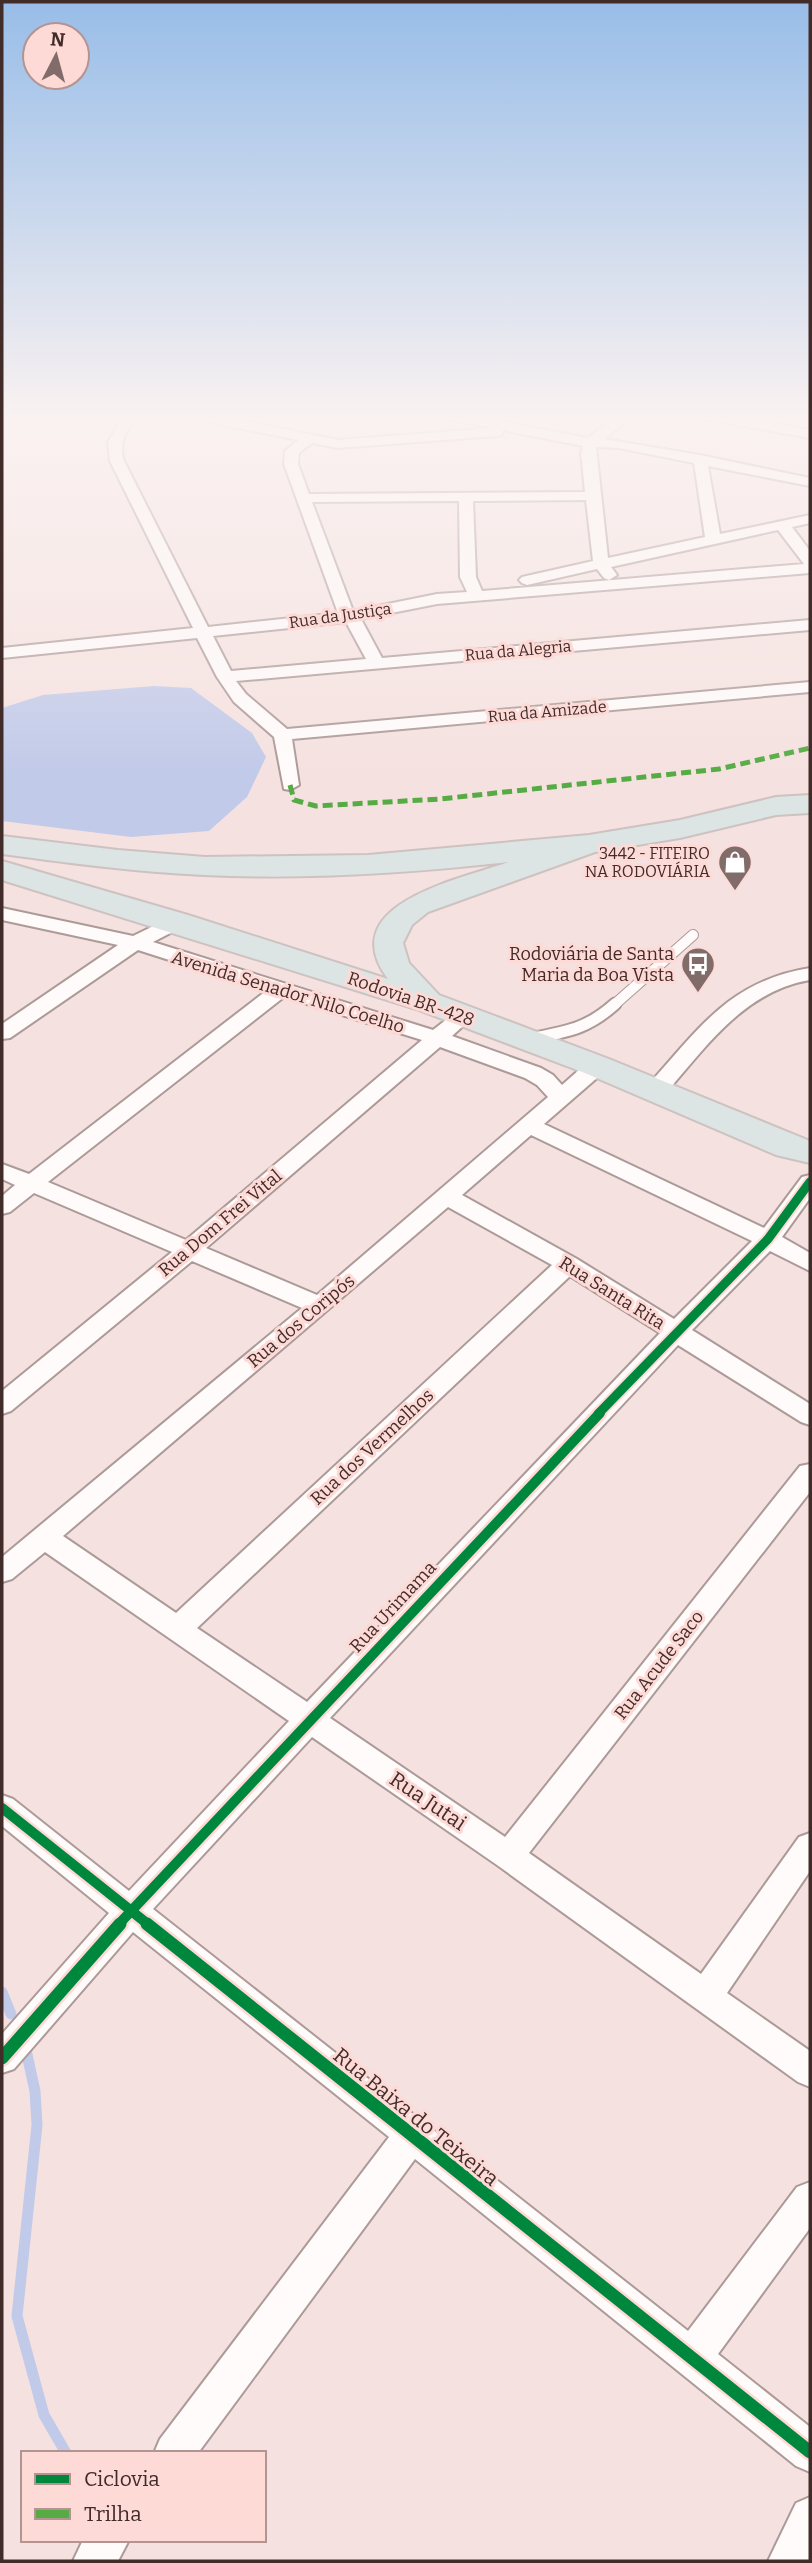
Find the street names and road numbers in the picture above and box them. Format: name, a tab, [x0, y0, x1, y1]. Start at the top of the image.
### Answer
street label: Rua da Justiça	[288, 599, 393, 632]
street label: Rua da Alegria	[464, 636, 572, 665]
street label: Rua da Amizade	[487, 697, 607, 726]
street label: Avenida Senador Nilo Coelho	[169, 946, 407, 1038]
street label: Rodovia BR-428	[345, 967, 477, 1031]
street label: Rua Dom Frei Vital	[154, 1165, 286, 1281]
street label: Rua Santa Rita	[555, 1252, 669, 1334]
street label: Rua dos Coripós	[243, 1270, 359, 1372]
street label: Rua dos Vermelhos	[306, 1384, 438, 1510]
street label: Rua Urimama	[345, 1557, 441, 1657]
street label: Rua Acude Saco	[610, 1606, 708, 1724]
street label: Rua Jutai	[385, 1766, 471, 1836]
street label: Rua Baixa do Teixeira	[328, 2042, 504, 2192]

